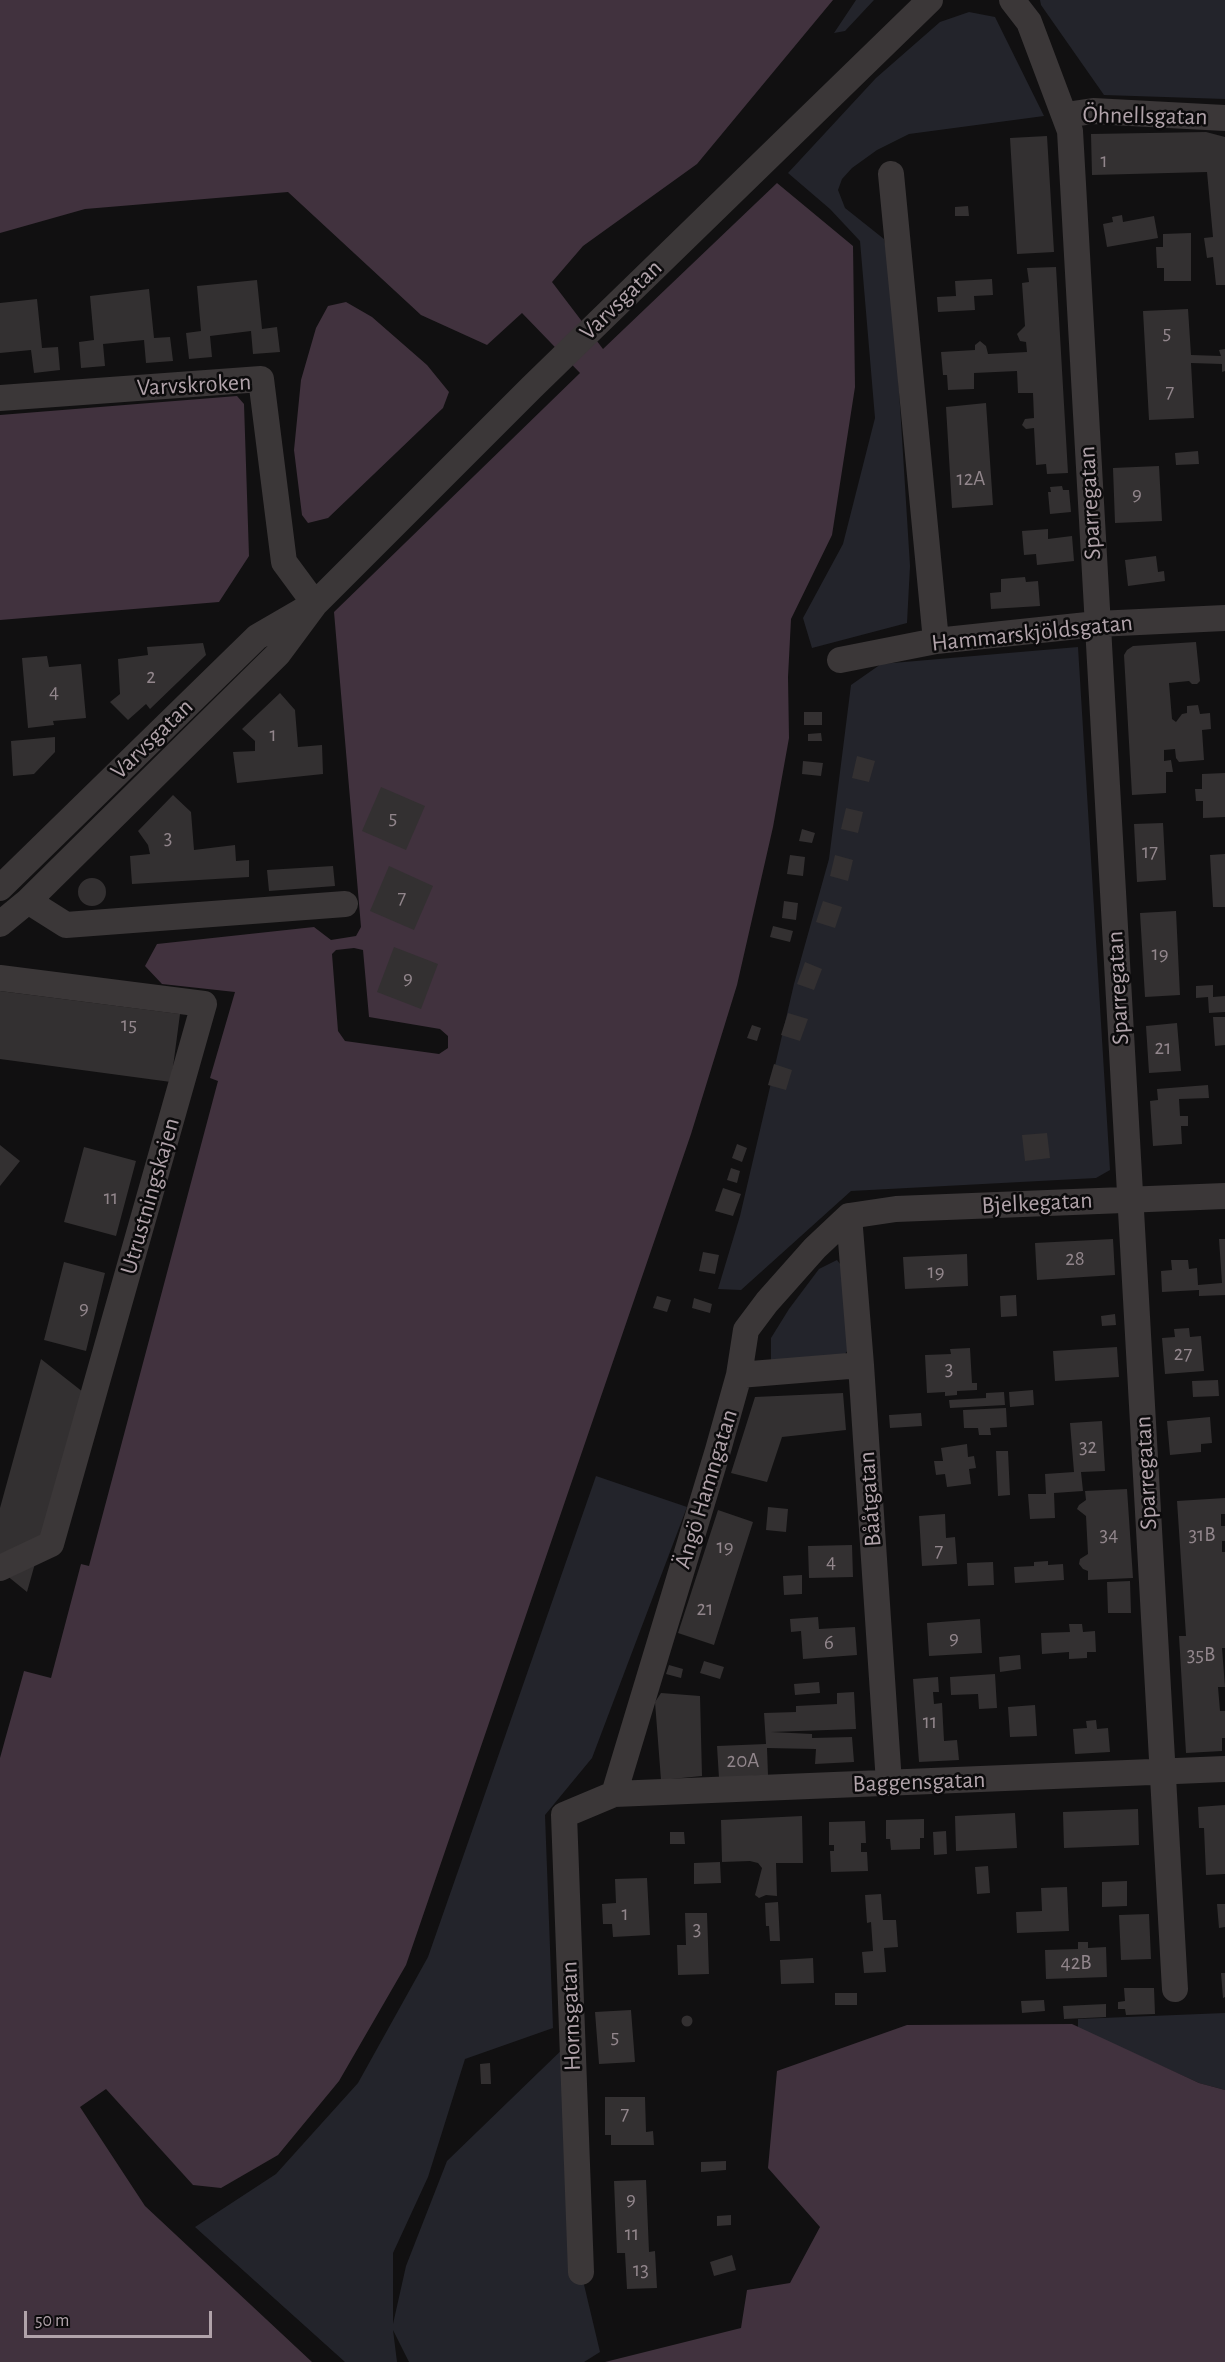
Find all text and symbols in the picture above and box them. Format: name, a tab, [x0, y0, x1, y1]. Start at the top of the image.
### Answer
street label: Öhnellsgatan	[1082, 101, 1208, 131]
house number: 1	[1100, 148, 1108, 174]
street label: Varvsgatan	[574, 254, 668, 346]
house number: 5	[1163, 320, 1171, 346]
street label: Varvskroken	[136, 368, 252, 402]
house number: 7	[1166, 379, 1174, 405]
street label: Sparregatan	[1073, 445, 1107, 561]
house number: 12A	[957, 466, 985, 492]
house number: 9	[1132, 481, 1142, 507]
street label: Hammarskjöldsgatan	[930, 608, 1134, 658]
house number: 2	[146, 664, 156, 690]
house number: 4	[49, 679, 59, 705]
street label: Varvsgatan	[105, 693, 199, 785]
house number: 1	[269, 722, 277, 748]
house number: 5	[389, 805, 397, 831]
house number: 3	[164, 825, 172, 851]
house number: 17	[1142, 839, 1158, 865]
house number: 7	[398, 885, 406, 911]
street label: Sparregatan	[1101, 930, 1135, 1046]
house number: 19	[1151, 941, 1169, 967]
house number: 9	[403, 965, 413, 991]
house number: 15	[121, 1012, 137, 1038]
house number: 21	[1155, 1035, 1171, 1061]
street label: Utrustningskajen	[114, 1114, 186, 1278]
house number: 11	[104, 1185, 118, 1211]
street label: Bjelkegatan	[981, 1186, 1093, 1220]
house number: 28	[1065, 1246, 1085, 1272]
house number: 19	[927, 1259, 945, 1285]
house number: 9	[79, 1295, 89, 1321]
house number: 27	[1174, 1341, 1192, 1367]
house number: 3	[945, 1356, 953, 1382]
street label: Ängö Hamngatan	[668, 1406, 744, 1572]
street label: Sparregatan	[1129, 1415, 1163, 1531]
house number: 32	[1079, 1434, 1097, 1460]
street label: Bååtgatan	[852, 1450, 888, 1548]
house number: 34	[1100, 1522, 1118, 1548]
house number: 31B	[1188, 1522, 1216, 1548]
house number: 19	[716, 1534, 734, 1560]
house number: 7	[935, 1538, 943, 1564]
house number: 4	[826, 1549, 836, 1575]
house number: 21	[697, 1596, 713, 1622]
house number: 9	[949, 1625, 959, 1651]
house number: 6	[824, 1630, 834, 1656]
house number: 35B	[1187, 1642, 1215, 1668]
house number: 11	[923, 1709, 937, 1735]
house number: 20A	[727, 1748, 759, 1774]
street label: Baggensgatan	[852, 1765, 986, 1799]
house number: 1	[621, 1901, 629, 1927]
house number: 3	[693, 1916, 701, 1942]
house number: 42B	[1061, 1950, 1091, 1976]
street label: Hornsgatan	[555, 1961, 587, 2071]
house number: 5	[611, 2024, 619, 2050]
house number: 7	[621, 2101, 629, 2127]
house number: 9	[626, 2186, 636, 2212]
house number: 11	[625, 2221, 639, 2247]
house number: 13	[633, 2257, 649, 2283]
scale bar	[27, 2299, 214, 2337]
text: 50 m	[35, 2312, 69, 2330]

